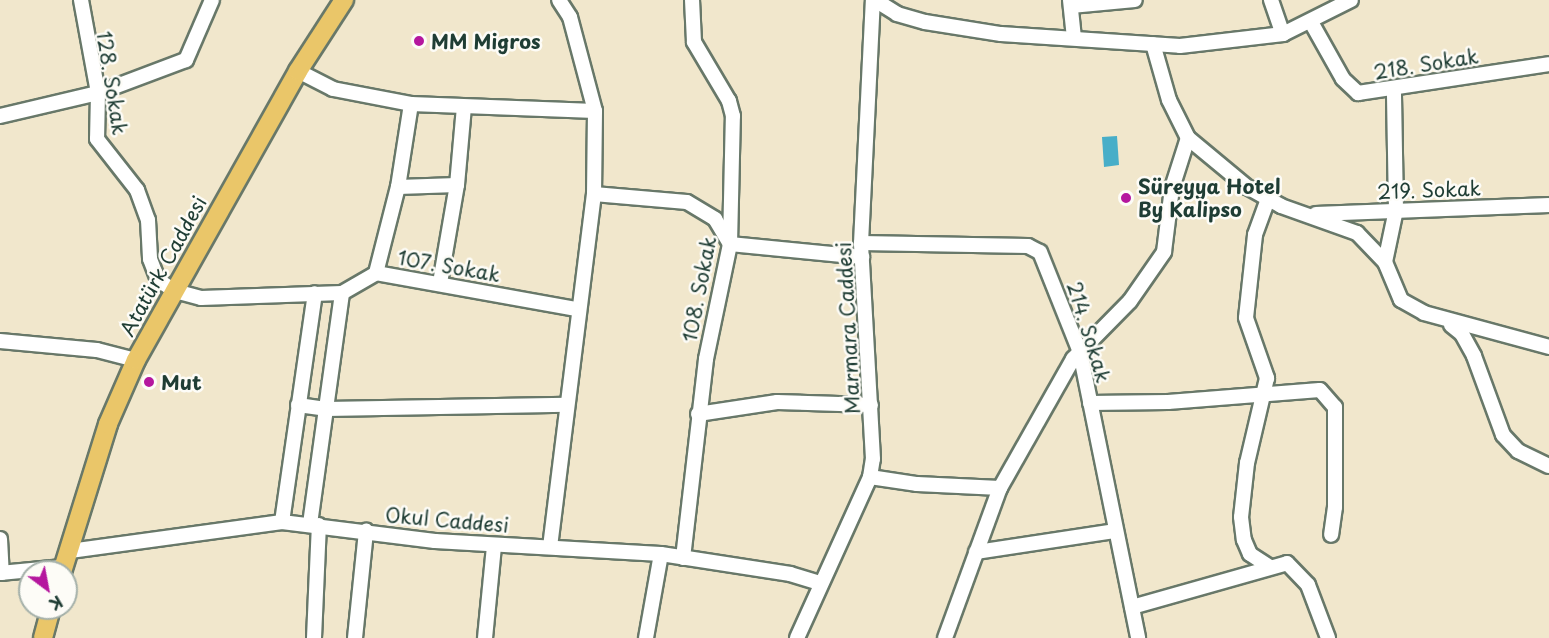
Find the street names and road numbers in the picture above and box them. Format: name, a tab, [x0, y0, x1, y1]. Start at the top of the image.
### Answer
street label: 128. Sokak	[92, 29, 132, 137]
street label: 218. Sokak	[1371, 44, 1481, 84]
street label: 219. Sokak	[1376, 176, 1482, 204]
street label: Atatürk Caddesi	[114, 191, 212, 341]
street label: 108. Sokak	[677, 234, 721, 344]
street label: Marmara Caddesi	[831, 241, 865, 415]
street label: 107. Sokak	[396, 245, 502, 287]
street label: 214. Sokak	[1062, 277, 1116, 387]
street label: Okul Caddesi	[383, 503, 511, 537]

